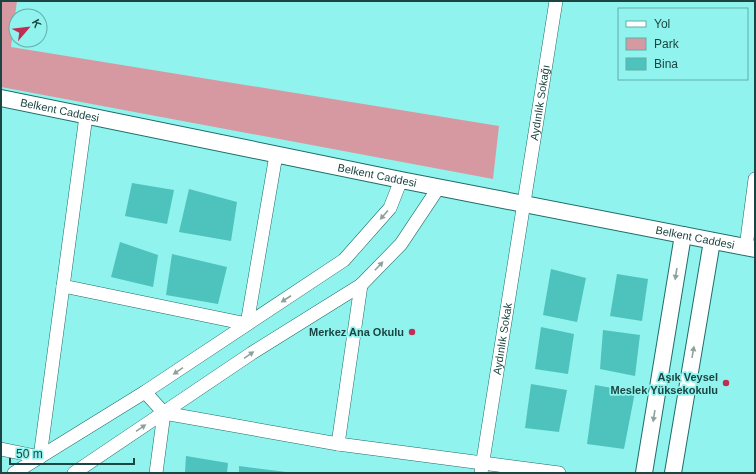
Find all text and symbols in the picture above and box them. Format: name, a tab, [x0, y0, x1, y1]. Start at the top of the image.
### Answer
north arrow	[8, 8, 48, 48]
legend	[618, 8, 748, 80]
text: K	[30, 17, 44, 30]
text: Yol	[654, 17, 670, 31]
text: Park	[654, 37, 680, 51]
text: Bina	[654, 57, 678, 71]
street label: Aydınlık Sokağı	[528, 64, 552, 141]
street label: Belkent Caddesi	[19, 96, 100, 124]
street label: Belkent Caddesi	[337, 161, 418, 189]
one-way arrow	[379, 210, 389, 220]
street label: Belkent Caddesi	[655, 224, 736, 251]
one-way arrow	[374, 262, 383, 271]
one-way arrow	[673, 268, 679, 280]
one-way arrow	[280, 295, 292, 302]
street label: Aydınlık Sokak	[491, 301, 514, 375]
place label: Merkez Ana Okulu	[309, 326, 404, 338]
marker: Merkez Ana Okulu	[407, 327, 417, 337]
one-way arrow	[691, 346, 697, 358]
one-way arrow	[244, 351, 254, 359]
one-way arrow	[172, 367, 183, 374]
place label: Aşık Veysel Meslek Yüksekokulu	[611, 371, 718, 396]
marker: Aşık Veysel Meslek Yüksekokulu	[721, 378, 731, 388]
one-way arrow	[650, 410, 656, 422]
one-way arrow	[136, 424, 147, 432]
scale bar	[10, 440, 134, 466]
text: 50 m	[16, 447, 43, 461]

